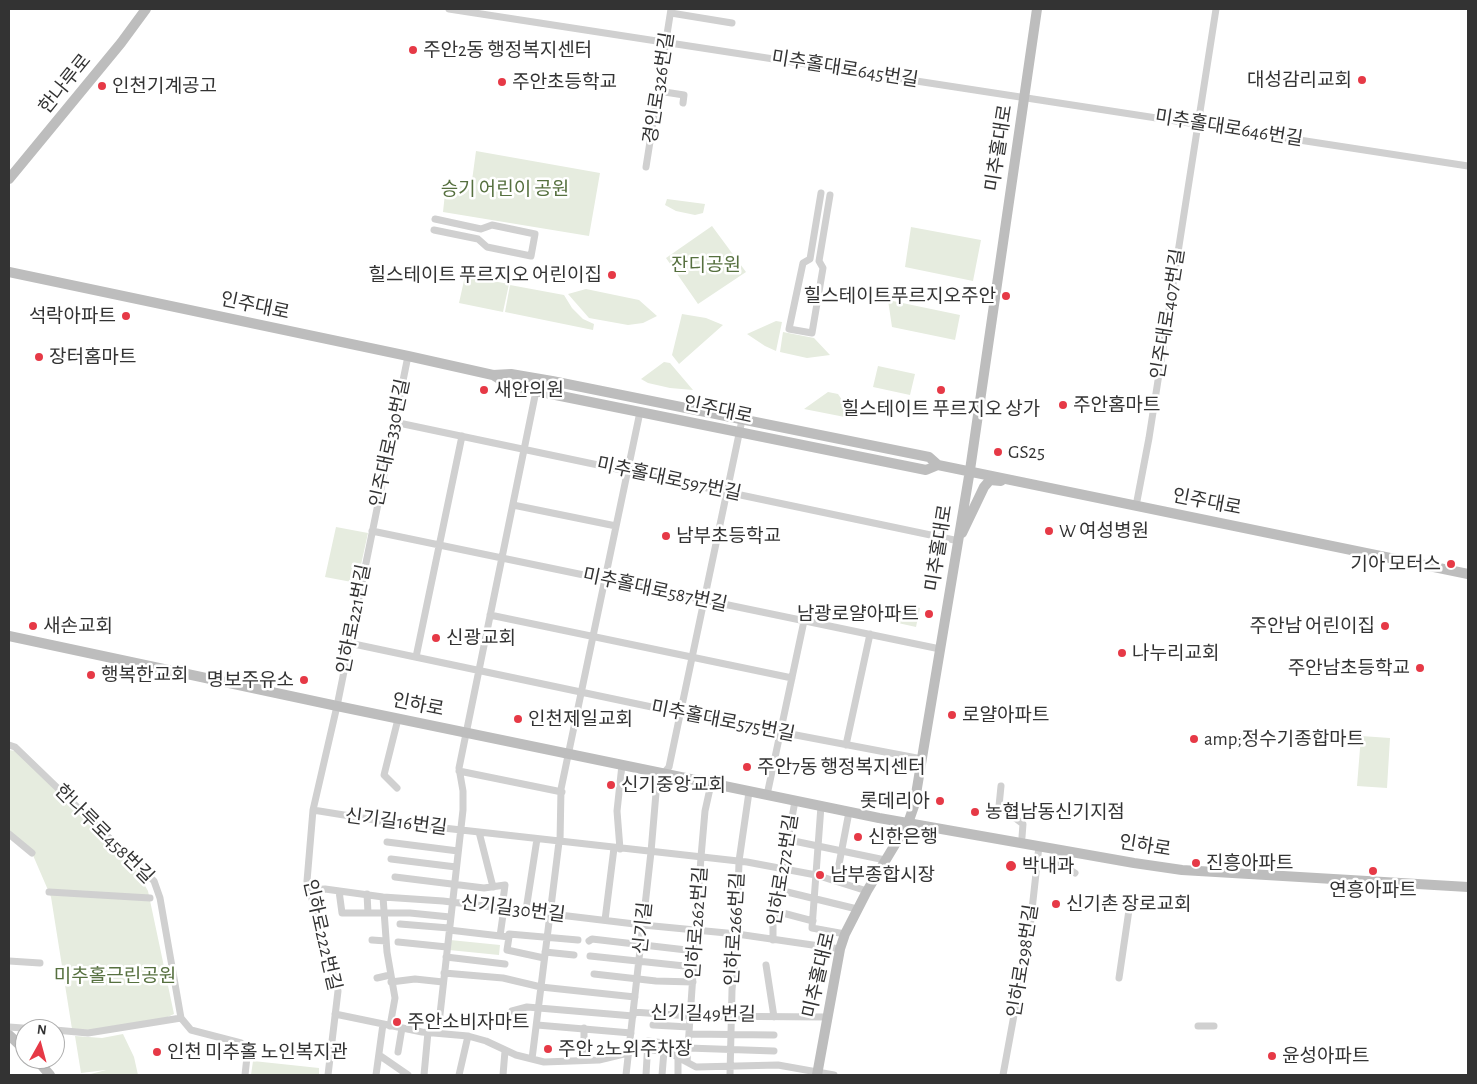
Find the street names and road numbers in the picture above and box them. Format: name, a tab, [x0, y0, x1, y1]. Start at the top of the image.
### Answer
street label: 경인로326번길	[639, 31, 679, 145]
street label: 미추홀대로645번길	[770, 46, 920, 92]
street label: 한나루로	[34, 50, 96, 118]
street label: 미추홀대로	[981, 103, 1017, 193]
street label: 미추홀대로646번길	[1153, 105, 1305, 151]
street label: 인주대로407번길	[1146, 247, 1190, 381]
street label: 인주대로	[218, 288, 292, 324]
street label: 인주대로330번길	[365, 377, 415, 509]
street label: 인주대로	[681, 392, 755, 428]
street label: 미추홀대로597번길	[595, 453, 743, 505]
street label: 인주대로	[1171, 484, 1243, 520]
street label: 미추홀대로	[921, 503, 957, 593]
street label: 인하로221번길	[332, 562, 376, 676]
street label: 미추홀대로587번길	[581, 564, 729, 616]
street label: 인하로	[390, 689, 446, 721]
street label: 미추홀대로575번길	[649, 696, 797, 746]
street label: 한나루로458번길	[50, 780, 158, 888]
street label: 신기길16번길	[344, 804, 448, 840]
street label: 인하로272번길	[763, 813, 803, 927]
street label: 인하로	[1117, 831, 1173, 861]
street label: 인하로262번길	[682, 866, 712, 980]
street label: 인하로266번길	[721, 872, 749, 986]
street label: 인하로222번길	[298, 877, 346, 993]
street label: 신기길30번길	[459, 891, 567, 927]
street label: 신기길	[629, 901, 657, 955]
street label: 인하로298번길	[1003, 903, 1043, 1019]
street label: 미추홀대로	[798, 930, 840, 1020]
street label: 신기길49번길	[650, 1002, 756, 1026]

